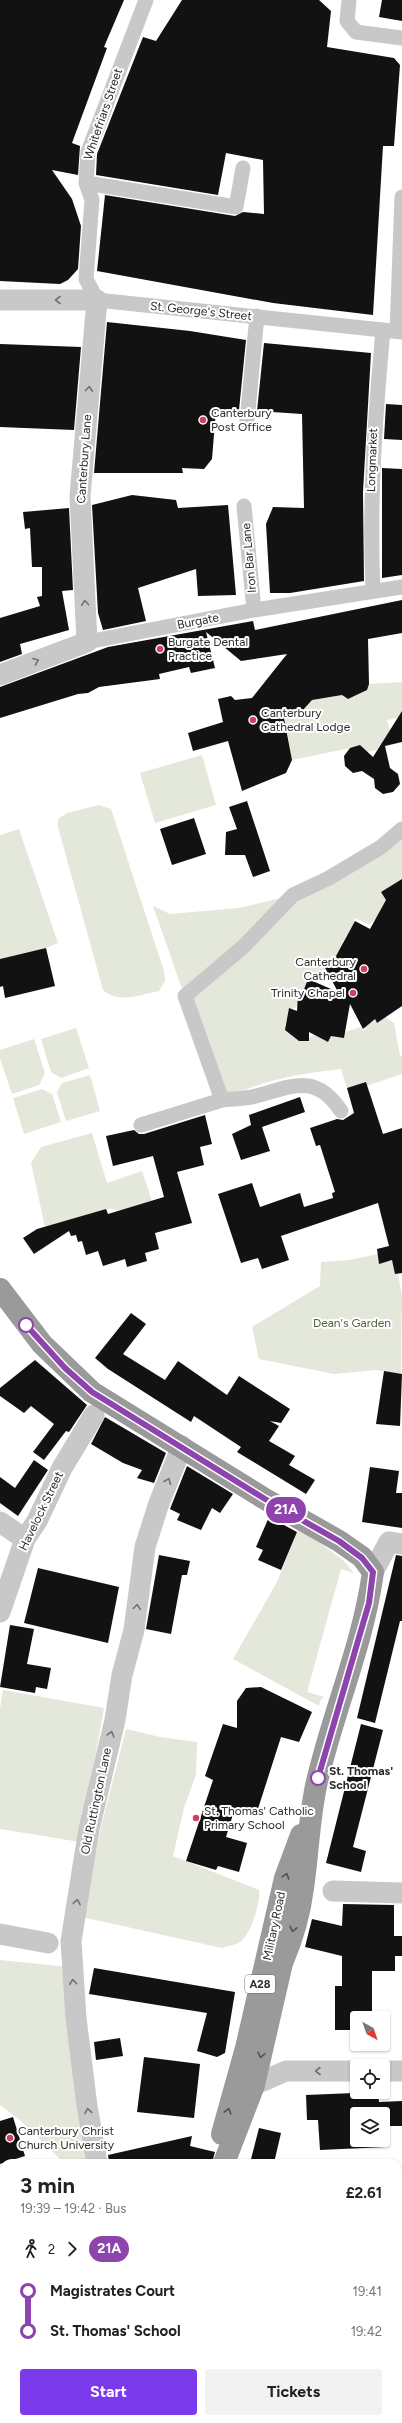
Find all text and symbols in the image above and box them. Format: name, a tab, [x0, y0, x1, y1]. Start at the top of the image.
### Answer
street label: Whitefriars Street	[81, 66, 125, 162]
one-way arrow	[55, 296, 61, 304]
street label: St. George's Street	[149, 299, 253, 323]
one-way arrow	[84, 386, 93, 392]
place label: Canterbury Post Office	[211, 406, 272, 434]
street label: Canterbury Lane	[74, 414, 94, 504]
marker: Canterbury Post Office	[198, 415, 208, 425]
street label: Longmarket	[364, 427, 380, 492]
street label: Iron Bar Lane	[239, 522, 259, 593]
one-way arrow	[81, 600, 90, 606]
street label: Burgate	[176, 610, 221, 632]
place label: Burgate Dental Practice	[168, 635, 248, 663]
marker: Burgate Dental Practice	[155, 644, 165, 654]
one-way arrow	[33, 658, 40, 666]
place label: Canterbury Cathedral Lodge	[261, 706, 351, 734]
marker: Canterbury Cathedral Lodge	[248, 715, 258, 725]
place label: Canterbury Cathedral	[295, 955, 357, 983]
marker: Canterbury Cathedral	[359, 964, 369, 974]
place label: Trinity Chapel	[271, 986, 345, 1000]
marker: Trinity Chapel	[348, 988, 358, 998]
park label: Dean's Garden	[313, 1316, 391, 1330]
unlabelled marker	[18, 1317, 34, 1333]
street label: Havelock Street	[16, 1469, 66, 1553]
one-way arrow	[163, 1478, 171, 1486]
line badge: 21A	[263, 1497, 309, 1523]
text: 21A	[274, 1501, 298, 1518]
one-way arrow	[132, 1604, 141, 1610]
one-way arrow	[106, 1731, 115, 1738]
street label: Old Ruttington Lane	[78, 1746, 114, 1856]
place label: St. Thomas' School	[329, 1764, 393, 1792]
marker: St. Thomas' School	[310, 1770, 326, 1786]
place label: St. Thomas' Catholic Primary School	[204, 1804, 314, 1832]
marker: St. Thomas' Catholic Primary School	[191, 1813, 201, 1823]
one-way arrow	[281, 1873, 289, 1880]
street label: Military Road	[260, 1890, 288, 1962]
one-way arrow	[72, 1899, 81, 1906]
one-way arrow	[289, 1925, 298, 1932]
road number: A28	[245, 1975, 275, 1993]
one-way arrow	[69, 1979, 78, 1985]
north arrow	[350, 2011, 390, 2051]
map controls	[350, 2011, 390, 2147]
one-way arrow	[257, 2052, 265, 2058]
button: locate	[350, 2059, 390, 2099]
one-way arrow	[315, 2067, 321, 2075]
button: layers	[350, 2107, 390, 2147]
one-way arrow	[84, 2108, 93, 2114]
one-way arrow	[223, 2108, 232, 2115]
place label: Canterbury Christ Church University	[18, 2124, 115, 2152]
marker: Canterbury Christ Church University	[5, 2133, 15, 2143]
text: 3 min	[20, 2172, 75, 2199]
text: £2.61	[346, 2184, 382, 2202]
text: 19:39 – 19:42 · Bus	[20, 2201, 126, 2216]
icon: walk	[20, 2238, 42, 2260]
icon: forward	[61, 2238, 83, 2260]
text: 21A	[97, 2240, 121, 2257]
text: 2	[48, 2242, 55, 2257]
text: Magistrates Court	[50, 2282, 175, 2300]
text: 19:41	[353, 2284, 382, 2299]
text: St. Thomas' School	[50, 2322, 181, 2340]
text: 19:42	[351, 2324, 382, 2339]
button: Start	[20, 2369, 197, 2415]
button: Tickets	[205, 2369, 382, 2415]

